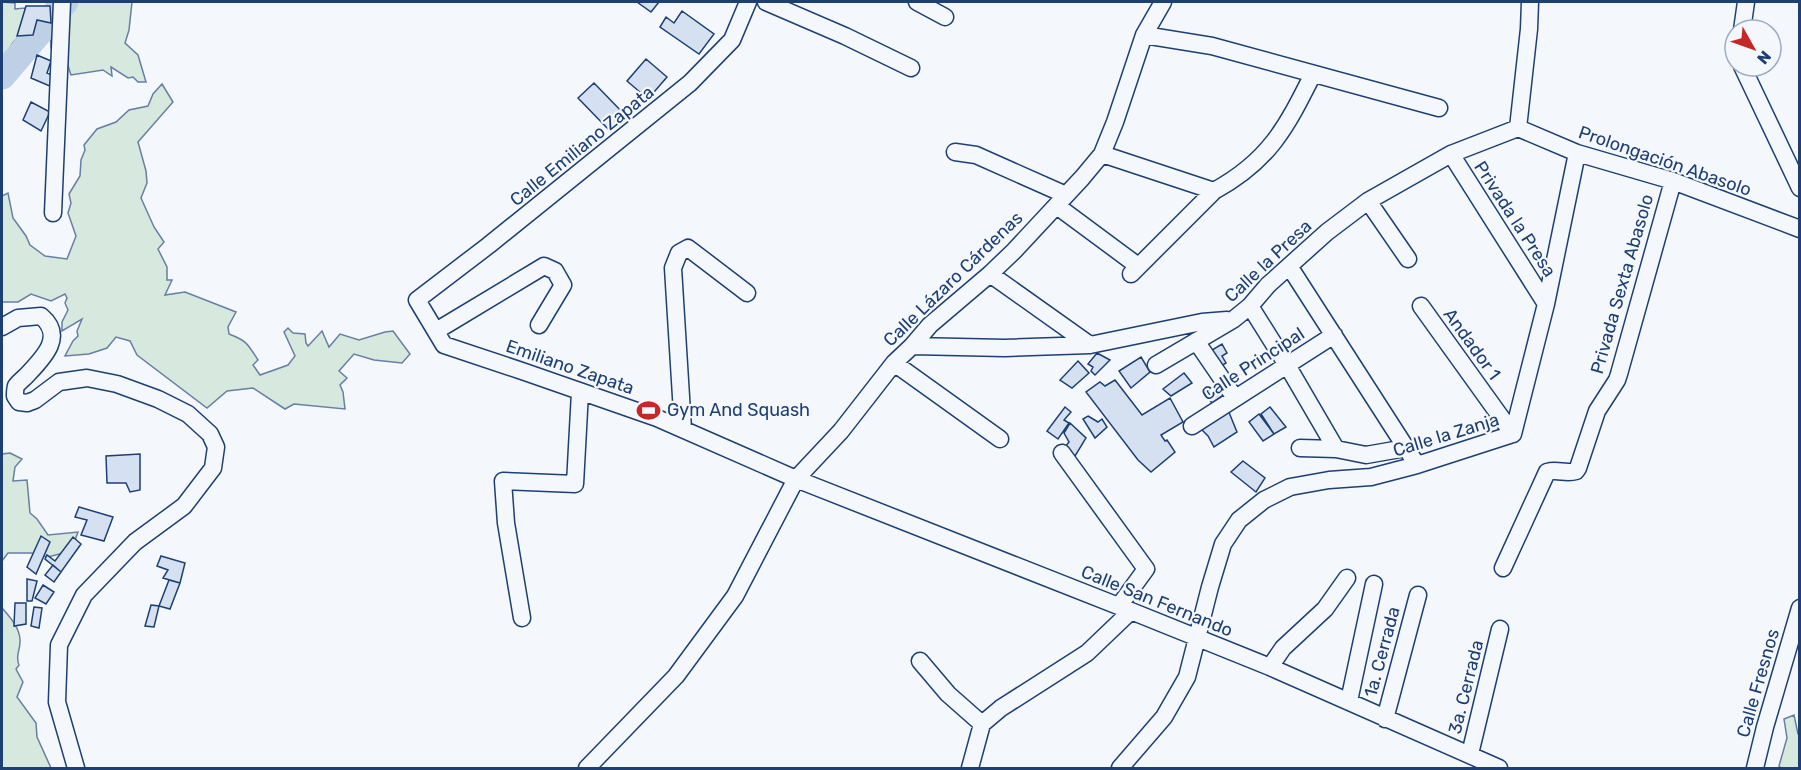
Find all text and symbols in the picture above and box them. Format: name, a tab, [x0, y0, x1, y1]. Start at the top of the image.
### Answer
north arrow	[1723, 18, 1783, 78]
text: N	[1753, 47, 1775, 68]
street label: Calle Emiliano Zapata	[506, 81, 658, 211]
street label: Prolongación Abasolo	[1576, 121, 1754, 201]
street label: Privada la Presa	[1469, 157, 1561, 281]
street label: Privada Sexta Abasolo	[1586, 192, 1658, 376]
street label: Calle Lázaro Cárdenas	[879, 207, 1027, 351]
street label: Calle la Presa	[1220, 215, 1316, 307]
street label: Andador 1	[1439, 304, 1505, 384]
street label: Calle Principal	[1197, 323, 1309, 405]
street label: Emiliano Zapata	[503, 335, 637, 399]
sports icon: Gym And Squash	[636, 397, 662, 423]
place label: Gym And Squash	[667, 399, 810, 421]
street label: Calle la Zanja	[1390, 408, 1502, 462]
street label: Calle San Fernando	[1078, 561, 1236, 641]
street label: 1a. Cerrada	[1359, 604, 1405, 700]
street label: Calle Fresnos	[1732, 626, 1784, 740]
street label: 3a. Cerrada	[1444, 638, 1488, 736]

